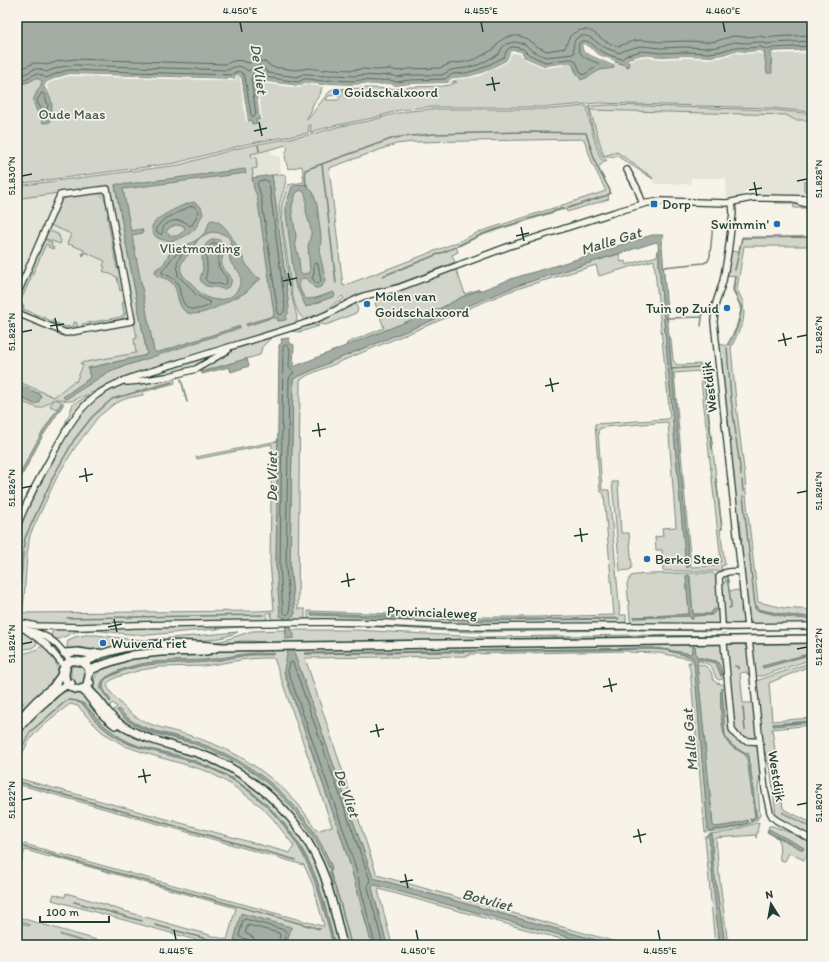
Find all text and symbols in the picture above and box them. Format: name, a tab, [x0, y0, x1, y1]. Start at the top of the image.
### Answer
text: 4.450°E	[223, 4, 258, 17]
text: 4.455°E	[464, 4, 498, 17]
text: 4.460°E	[706, 4, 741, 17]
water label: De Vliet	[247, 43, 272, 96]
place label: Goidschalxoord	[344, 84, 438, 101]
marker: Goidschalxoord	[331, 87, 341, 97]
park label: Oude Maas	[38, 106, 106, 123]
text: 51.830°N	[5, 156, 18, 196]
text: 51.828°N	[812, 160, 825, 198]
place label: Dorp	[662, 196, 691, 213]
marker: Dorp	[649, 199, 659, 209]
place label: Swimmin'	[711, 216, 769, 233]
marker: Swimmin'	[772, 219, 782, 229]
water label: Malle Gat	[579, 223, 645, 259]
park label: Vlietmonding	[160, 240, 241, 257]
place label: Molen van Goidschalxoord	[375, 288, 469, 321]
marker: Molen van Goidschalxoord	[362, 299, 372, 309]
place label: Tuin op Zuid	[646, 300, 719, 317]
marker: Tuin op Zuid	[722, 303, 732, 313]
text: 51.828°N	[5, 313, 18, 351]
text: 51.826°N	[812, 316, 825, 354]
street label: Westdijk	[698, 360, 721, 414]
water label: De Vliet	[263, 451, 281, 502]
text: 51.826°N	[5, 469, 18, 507]
text: 51.824°N	[812, 471, 825, 510]
place label: Berke Stee	[655, 551, 720, 568]
marker: Berke Stee	[642, 554, 652, 564]
street label: Provincialeweg	[387, 602, 478, 623]
text: 51.824°N	[5, 624, 18, 663]
text: 51.822°N	[812, 628, 825, 666]
place label: Wuivend riet	[111, 635, 187, 652]
marker: Wuivend riet	[98, 638, 108, 648]
water label: Malle Gat	[678, 707, 702, 772]
street label: Westdijk	[764, 749, 789, 803]
water label: De Vliet	[330, 766, 364, 821]
text: 51.822°N	[5, 781, 18, 819]
text: 51.820°N	[812, 783, 825, 822]
north arrow	[751, 884, 791, 924]
water label: Botvliet	[460, 885, 515, 916]
text: N	[764, 888, 774, 902]
scale bar	[40, 898, 109, 924]
text: 100 m	[46, 905, 79, 919]
text: 4.445°E	[159, 944, 194, 957]
text: 4.450°E	[401, 944, 436, 957]
text: 4.455°E	[643, 944, 677, 957]

